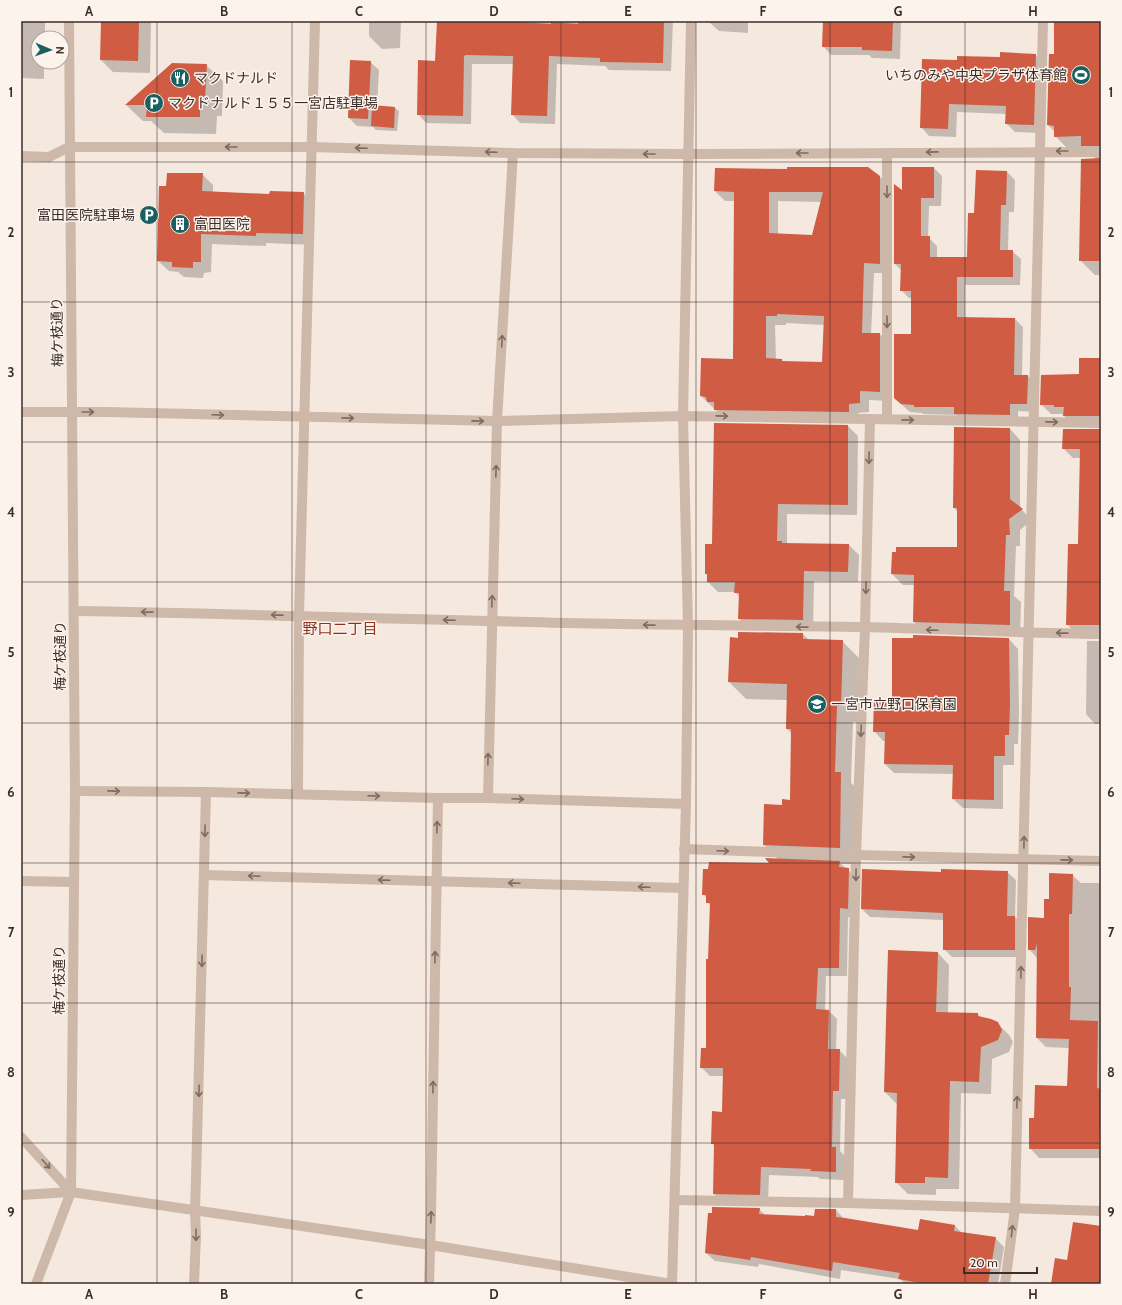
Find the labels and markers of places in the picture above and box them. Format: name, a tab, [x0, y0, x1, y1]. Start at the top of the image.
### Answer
sports icon: いちのみや中央プラザ体育館	[1070, 64, 1092, 86]
place label: いちのみや中央プラザ体育館	[885, 66, 1067, 84]
restaurant icon: マクドナルド	[169, 67, 191, 89]
place label: マクドナルド	[194, 69, 278, 87]
parking icon: マクドナルド１５５一宮店駐車場	[143, 92, 165, 114]
place label: マクドナルド１５５一宮店駐車場	[168, 94, 378, 112]
parking icon: 富田医院駐車場	[138, 204, 160, 226]
place label: 富田医院駐車場	[37, 206, 135, 224]
building icon: 富田医院	[169, 213, 191, 235]
place label: 富田医院	[194, 215, 250, 233]
school or university icon: 一宮市立野口保育園	[806, 693, 828, 715]
place label: 一宮市立野口保育園	[831, 695, 957, 713]

